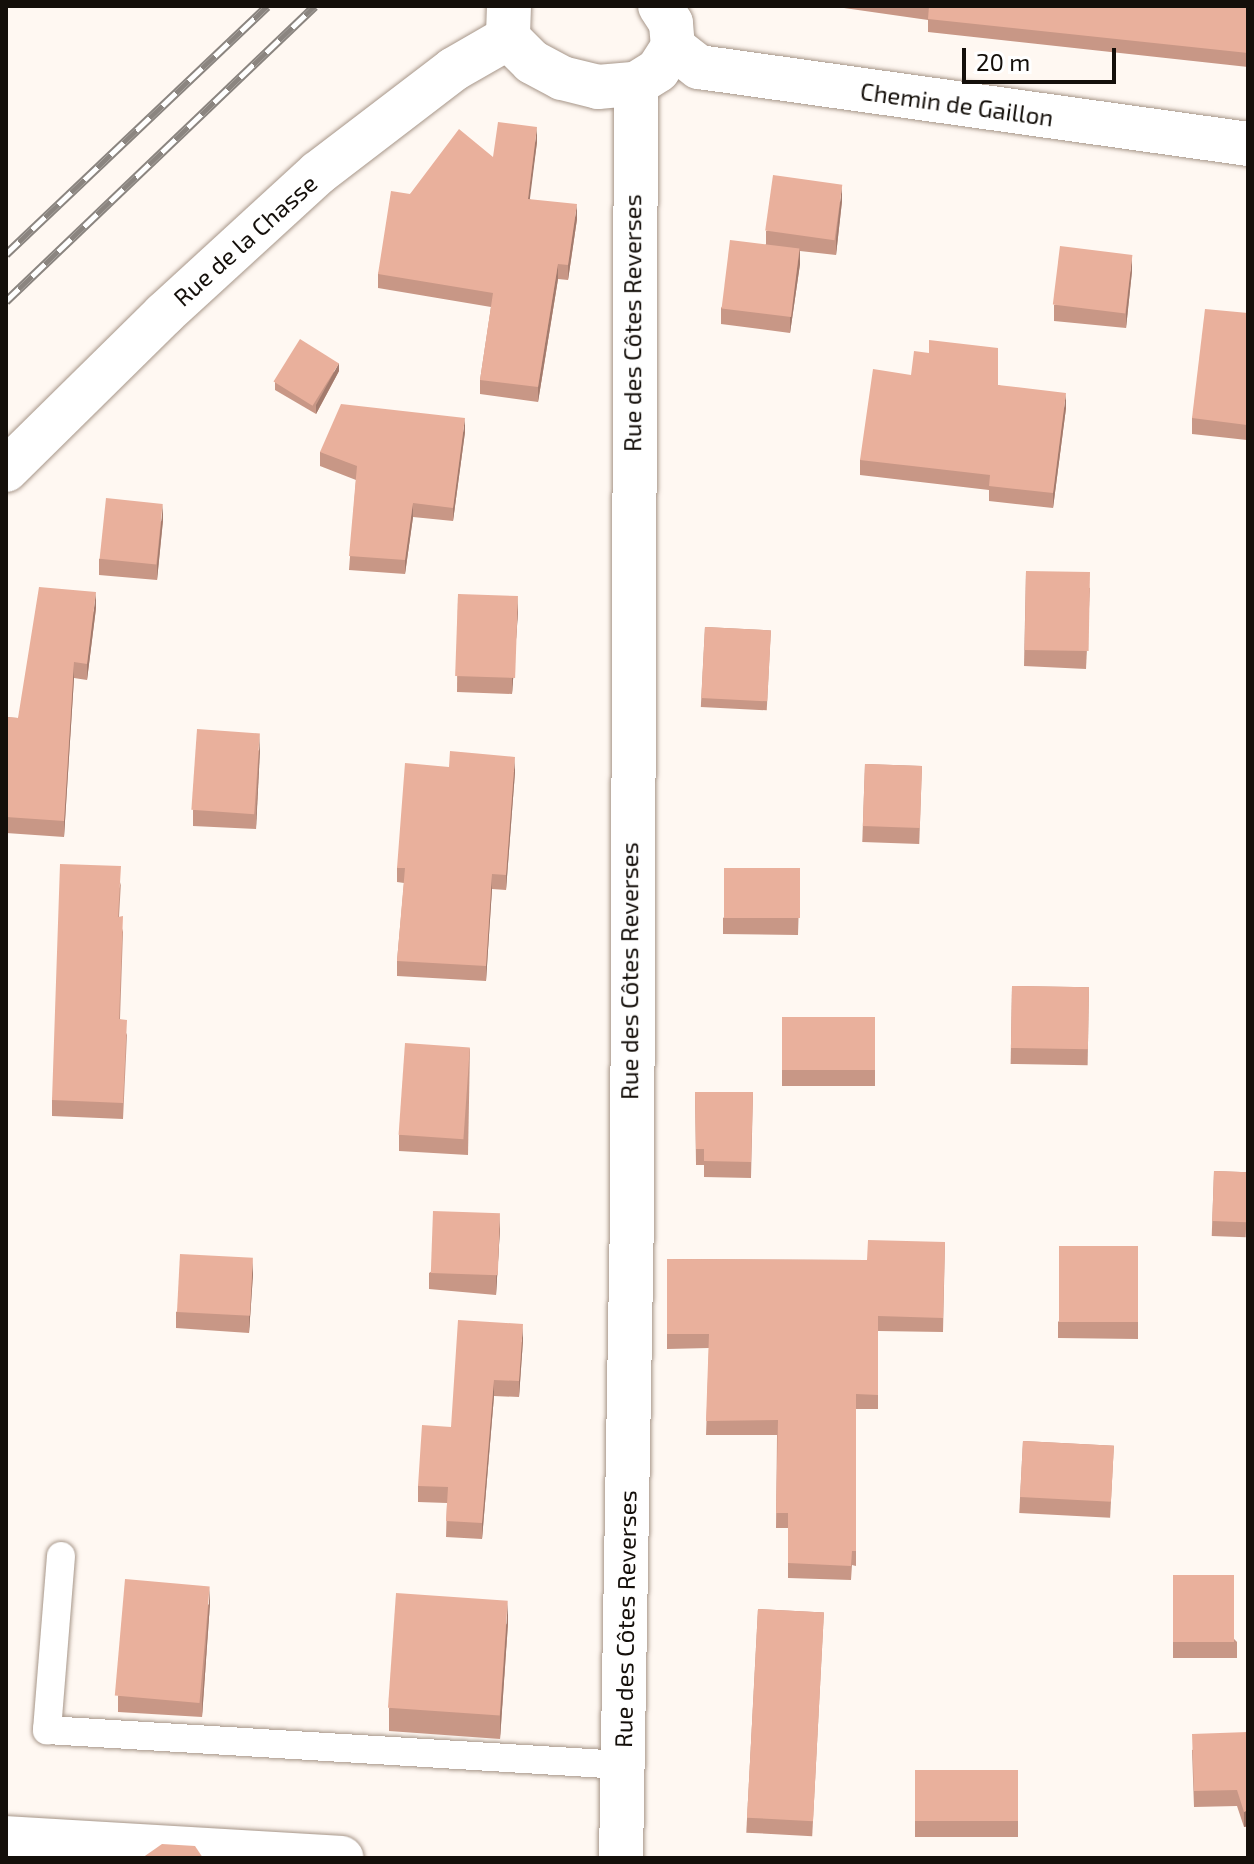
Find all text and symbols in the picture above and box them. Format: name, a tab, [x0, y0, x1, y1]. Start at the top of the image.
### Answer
scale bar	[966, 32, 1120, 82]
text: 20 m	[976, 47, 1030, 76]
street label: Chemin de Gaillon	[859, 76, 1055, 132]
street label: Rue de la Chasse	[168, 168, 322, 312]
street label: Rue des Côtes Reverses	[618, 194, 646, 452]
street label: Rue des Côtes Reverses	[615, 842, 643, 1100]
street label: Rue des Côtes Reverses	[608, 1490, 642, 1748]

